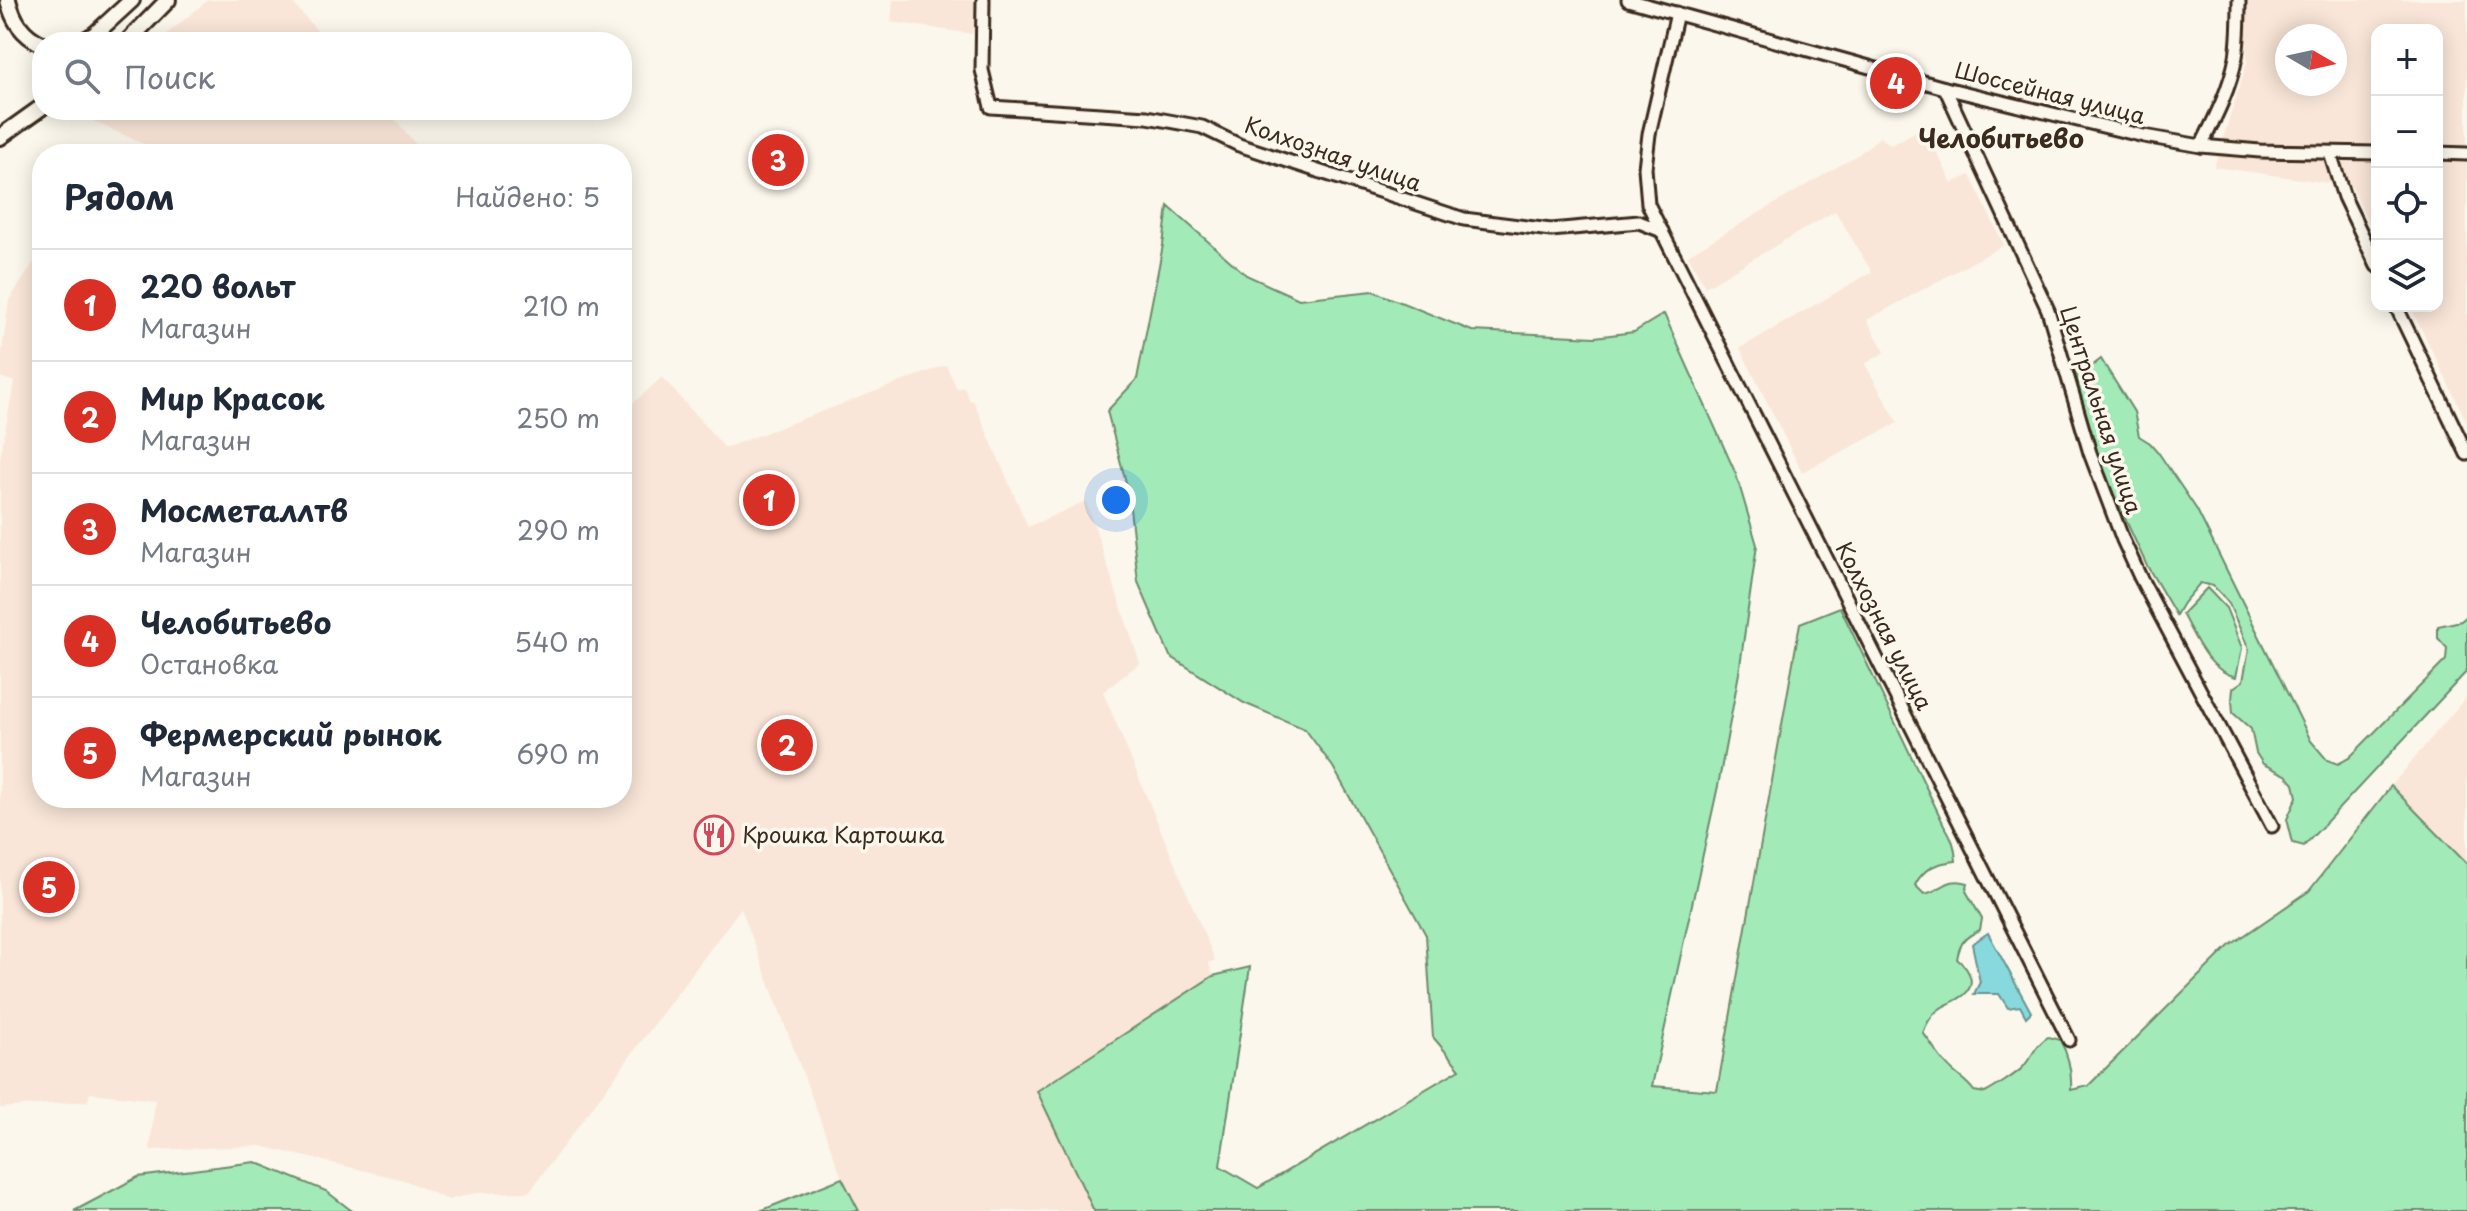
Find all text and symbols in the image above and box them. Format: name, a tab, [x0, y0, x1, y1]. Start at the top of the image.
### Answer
north arrow	[2275, 24, 2347, 96]
map controls	[2371, 24, 2443, 312]
button: +	[2371, 24, 2443, 96]
search box	[32, 32, 632, 120]
street label: Шоссейная улица	[1952, 52, 2149, 131]
pin: 4	[1870, 53, 1922, 113]
icon: search	[60, 54, 104, 98]
text: Поиск	[124, 54, 215, 99]
button: −	[2371, 96, 2443, 168]
street label: Колхозная улица	[1241, 107, 1426, 198]
district label: Челобитьево	[1918, 118, 2084, 157]
pin: 3	[752, 130, 804, 190]
button: locate	[2371, 168, 2443, 240]
text: Рядом	[64, 170, 175, 222]
text: Найдено: 5	[455, 177, 600, 216]
button: layers	[2371, 240, 2443, 312]
text: 220 вольт	[140, 263, 295, 308]
text: 1	[84, 286, 96, 325]
text: 210 m	[523, 286, 600, 325]
street label: Центральная улица	[2053, 301, 2152, 518]
text: Магазин	[140, 308, 251, 347]
text: Мир Красок	[140, 375, 324, 420]
text: 2	[81, 398, 99, 437]
text: 250 m	[516, 398, 600, 437]
text: Магазин	[140, 420, 251, 459]
pin: 1	[743, 470, 795, 530]
your location	[1096, 480, 1136, 520]
text: Мосметаллтв	[140, 487, 348, 532]
text: 3	[81, 510, 99, 549]
text: 290 m	[517, 510, 600, 549]
text: Магазин	[140, 532, 251, 571]
street label: Колхозная улица	[1829, 535, 1942, 715]
text: Челобитьево	[140, 599, 331, 644]
text: 4	[81, 622, 99, 661]
text: 540 m	[514, 622, 600, 661]
text: Остановка	[140, 644, 278, 683]
text: Фермерский рынок	[140, 711, 441, 756]
pin: 2	[761, 715, 813, 775]
text: 5	[82, 734, 98, 773]
text: 690 m	[517, 734, 600, 773]
text: Магазин	[140, 756, 251, 795]
restaurant icon: Крошка Картошка	[693, 814, 735, 856]
place label: Крошка Картошка	[742, 817, 945, 850]
pin: 5	[23, 857, 75, 917]

